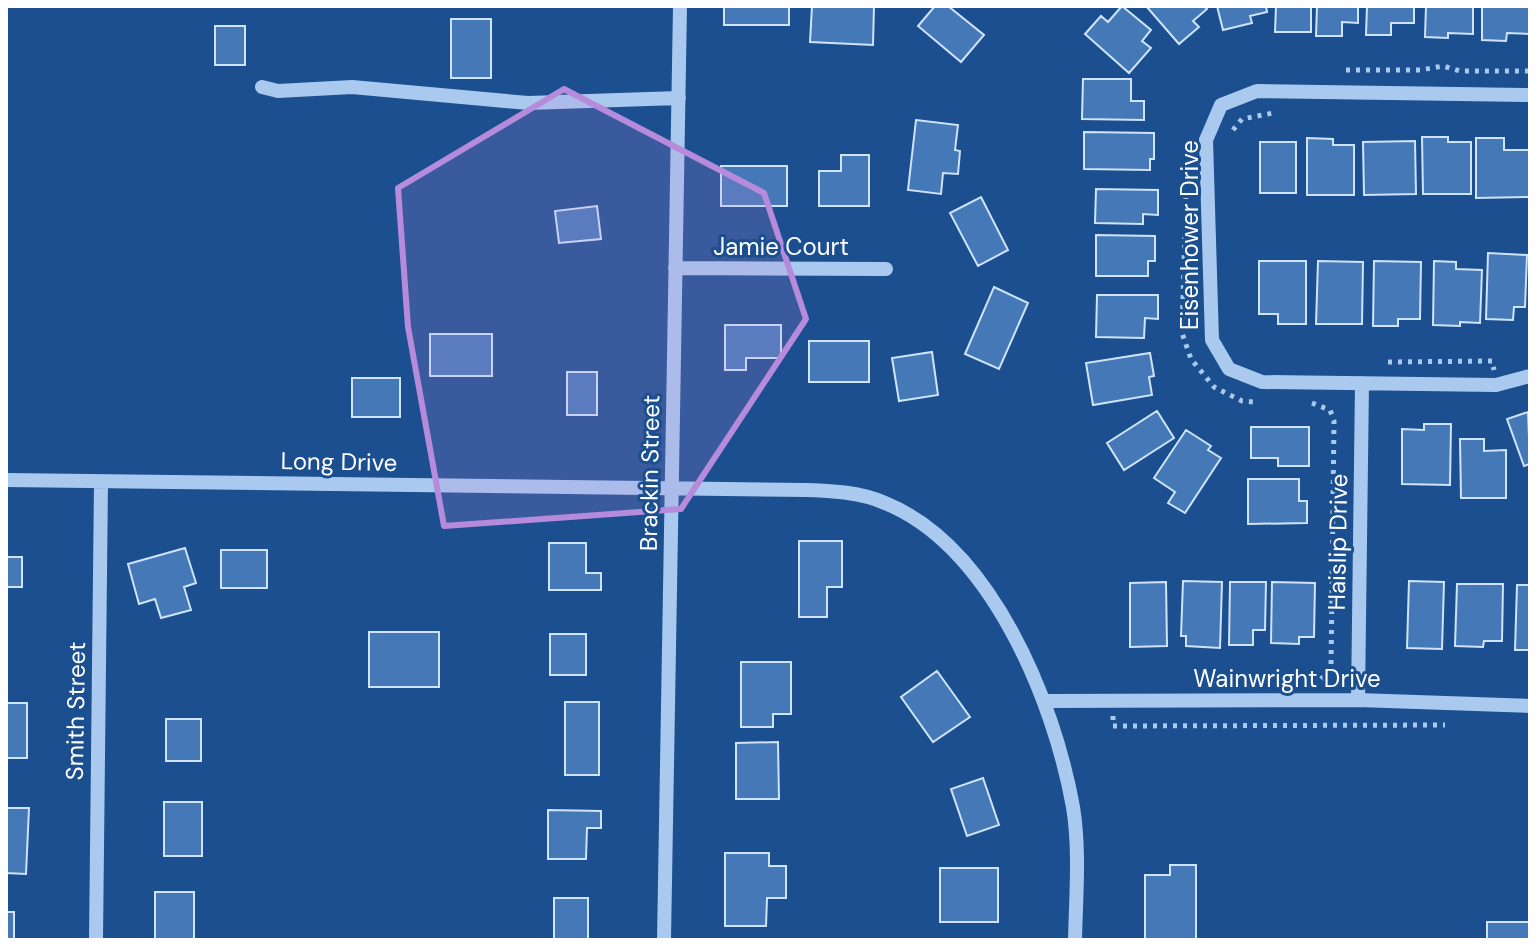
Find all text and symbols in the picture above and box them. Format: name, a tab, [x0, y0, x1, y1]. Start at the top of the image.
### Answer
street label: Eisenhower Drive	[1174, 140, 1205, 330]
street label: Jamie Court	[713, 231, 849, 262]
street label: Brackin Street	[633, 395, 666, 551]
street label: Long Drive	[280, 445, 398, 478]
street label: Haislip Drive	[1321, 473, 1354, 611]
street label: Smith Street	[59, 641, 92, 781]
street label: Wainwright Drive	[1193, 663, 1381, 694]

